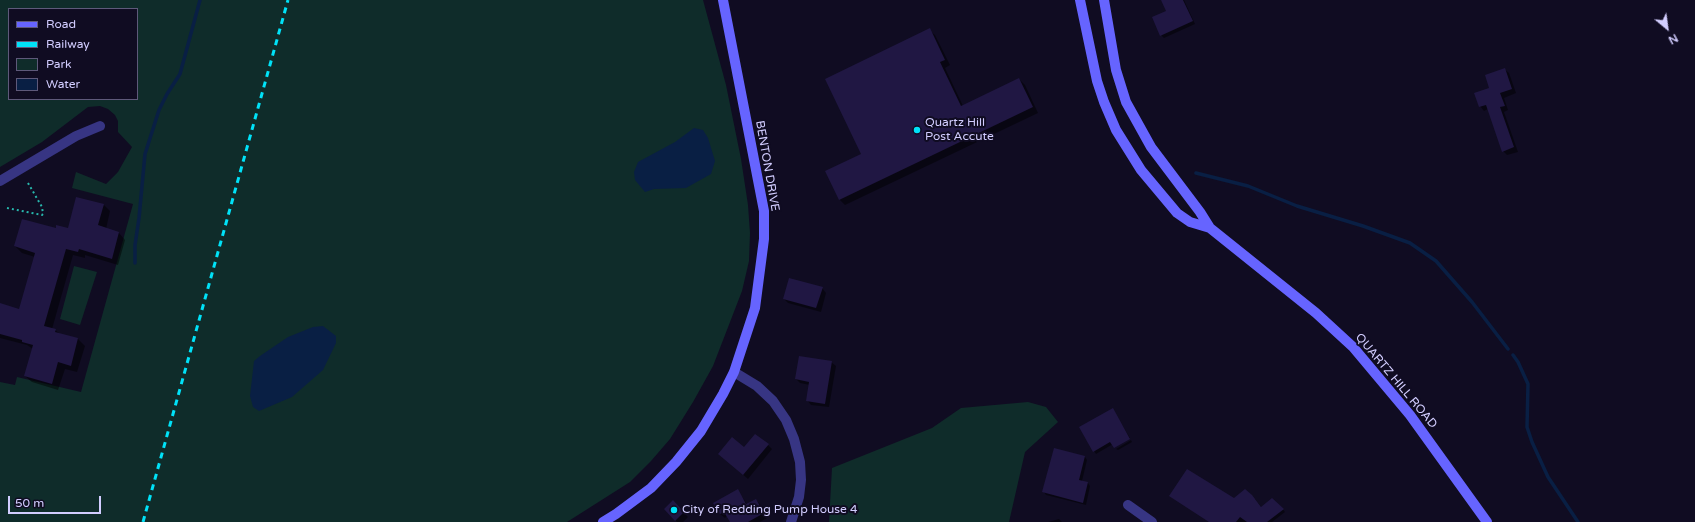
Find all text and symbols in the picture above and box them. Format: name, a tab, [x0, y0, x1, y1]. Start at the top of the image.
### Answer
legend	[8, 8, 138, 100]
north arrow	[1647, 8, 1687, 48]
text: Road	[46, 17, 76, 31]
text: N	[1666, 31, 1680, 47]
text: Railway	[46, 37, 90, 51]
text: Park	[46, 57, 72, 71]
text: Water	[46, 77, 80, 91]
place label: Quartz Hill Post Accute	[925, 116, 994, 144]
street label: BENTON DRIVE	[752, 119, 782, 213]
marker: Quartz Hill Post Accute	[912, 125, 922, 135]
street label: QUARTZ HILL ROAD	[1352, 331, 1440, 431]
scale bar	[10, 488, 103, 514]
text: 50 m	[15, 496, 44, 510]
place label: City of Redding Pump House 4	[682, 503, 858, 517]
marker: City of Redding Pump House 4	[669, 505, 679, 515]

